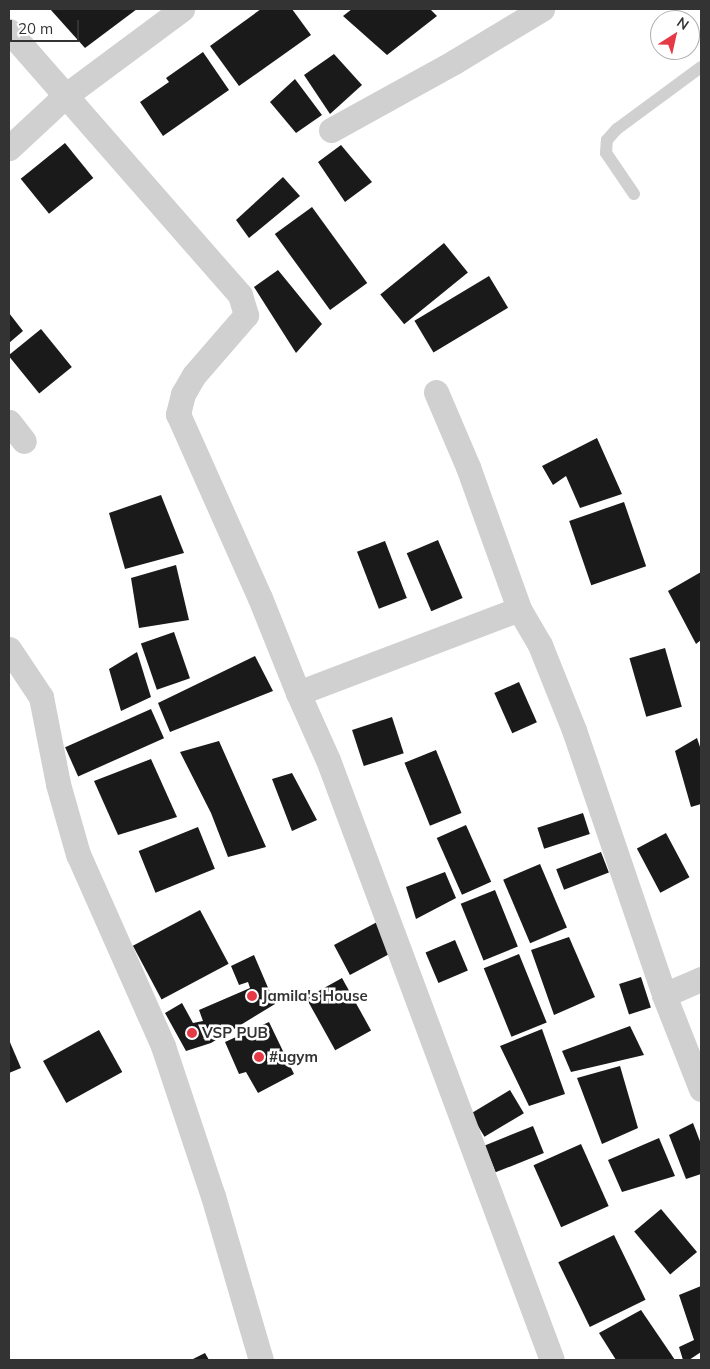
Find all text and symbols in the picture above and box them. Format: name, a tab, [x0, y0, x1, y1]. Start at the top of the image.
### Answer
scale bar	[12, 10, 81, 42]
north arrow	[650, 10, 700, 60]
text: N	[674, 13, 693, 34]
text: 20 m	[18, 19, 53, 38]
place label: Jamila's House	[262, 987, 368, 1005]
marker: Jamila's House	[246, 990, 258, 1002]
place label: VSP PUB	[202, 1024, 268, 1042]
marker: VSP PUB	[186, 1027, 198, 1039]
place label: #ugym	[269, 1048, 318, 1066]
marker: #ugym	[253, 1051, 265, 1063]

